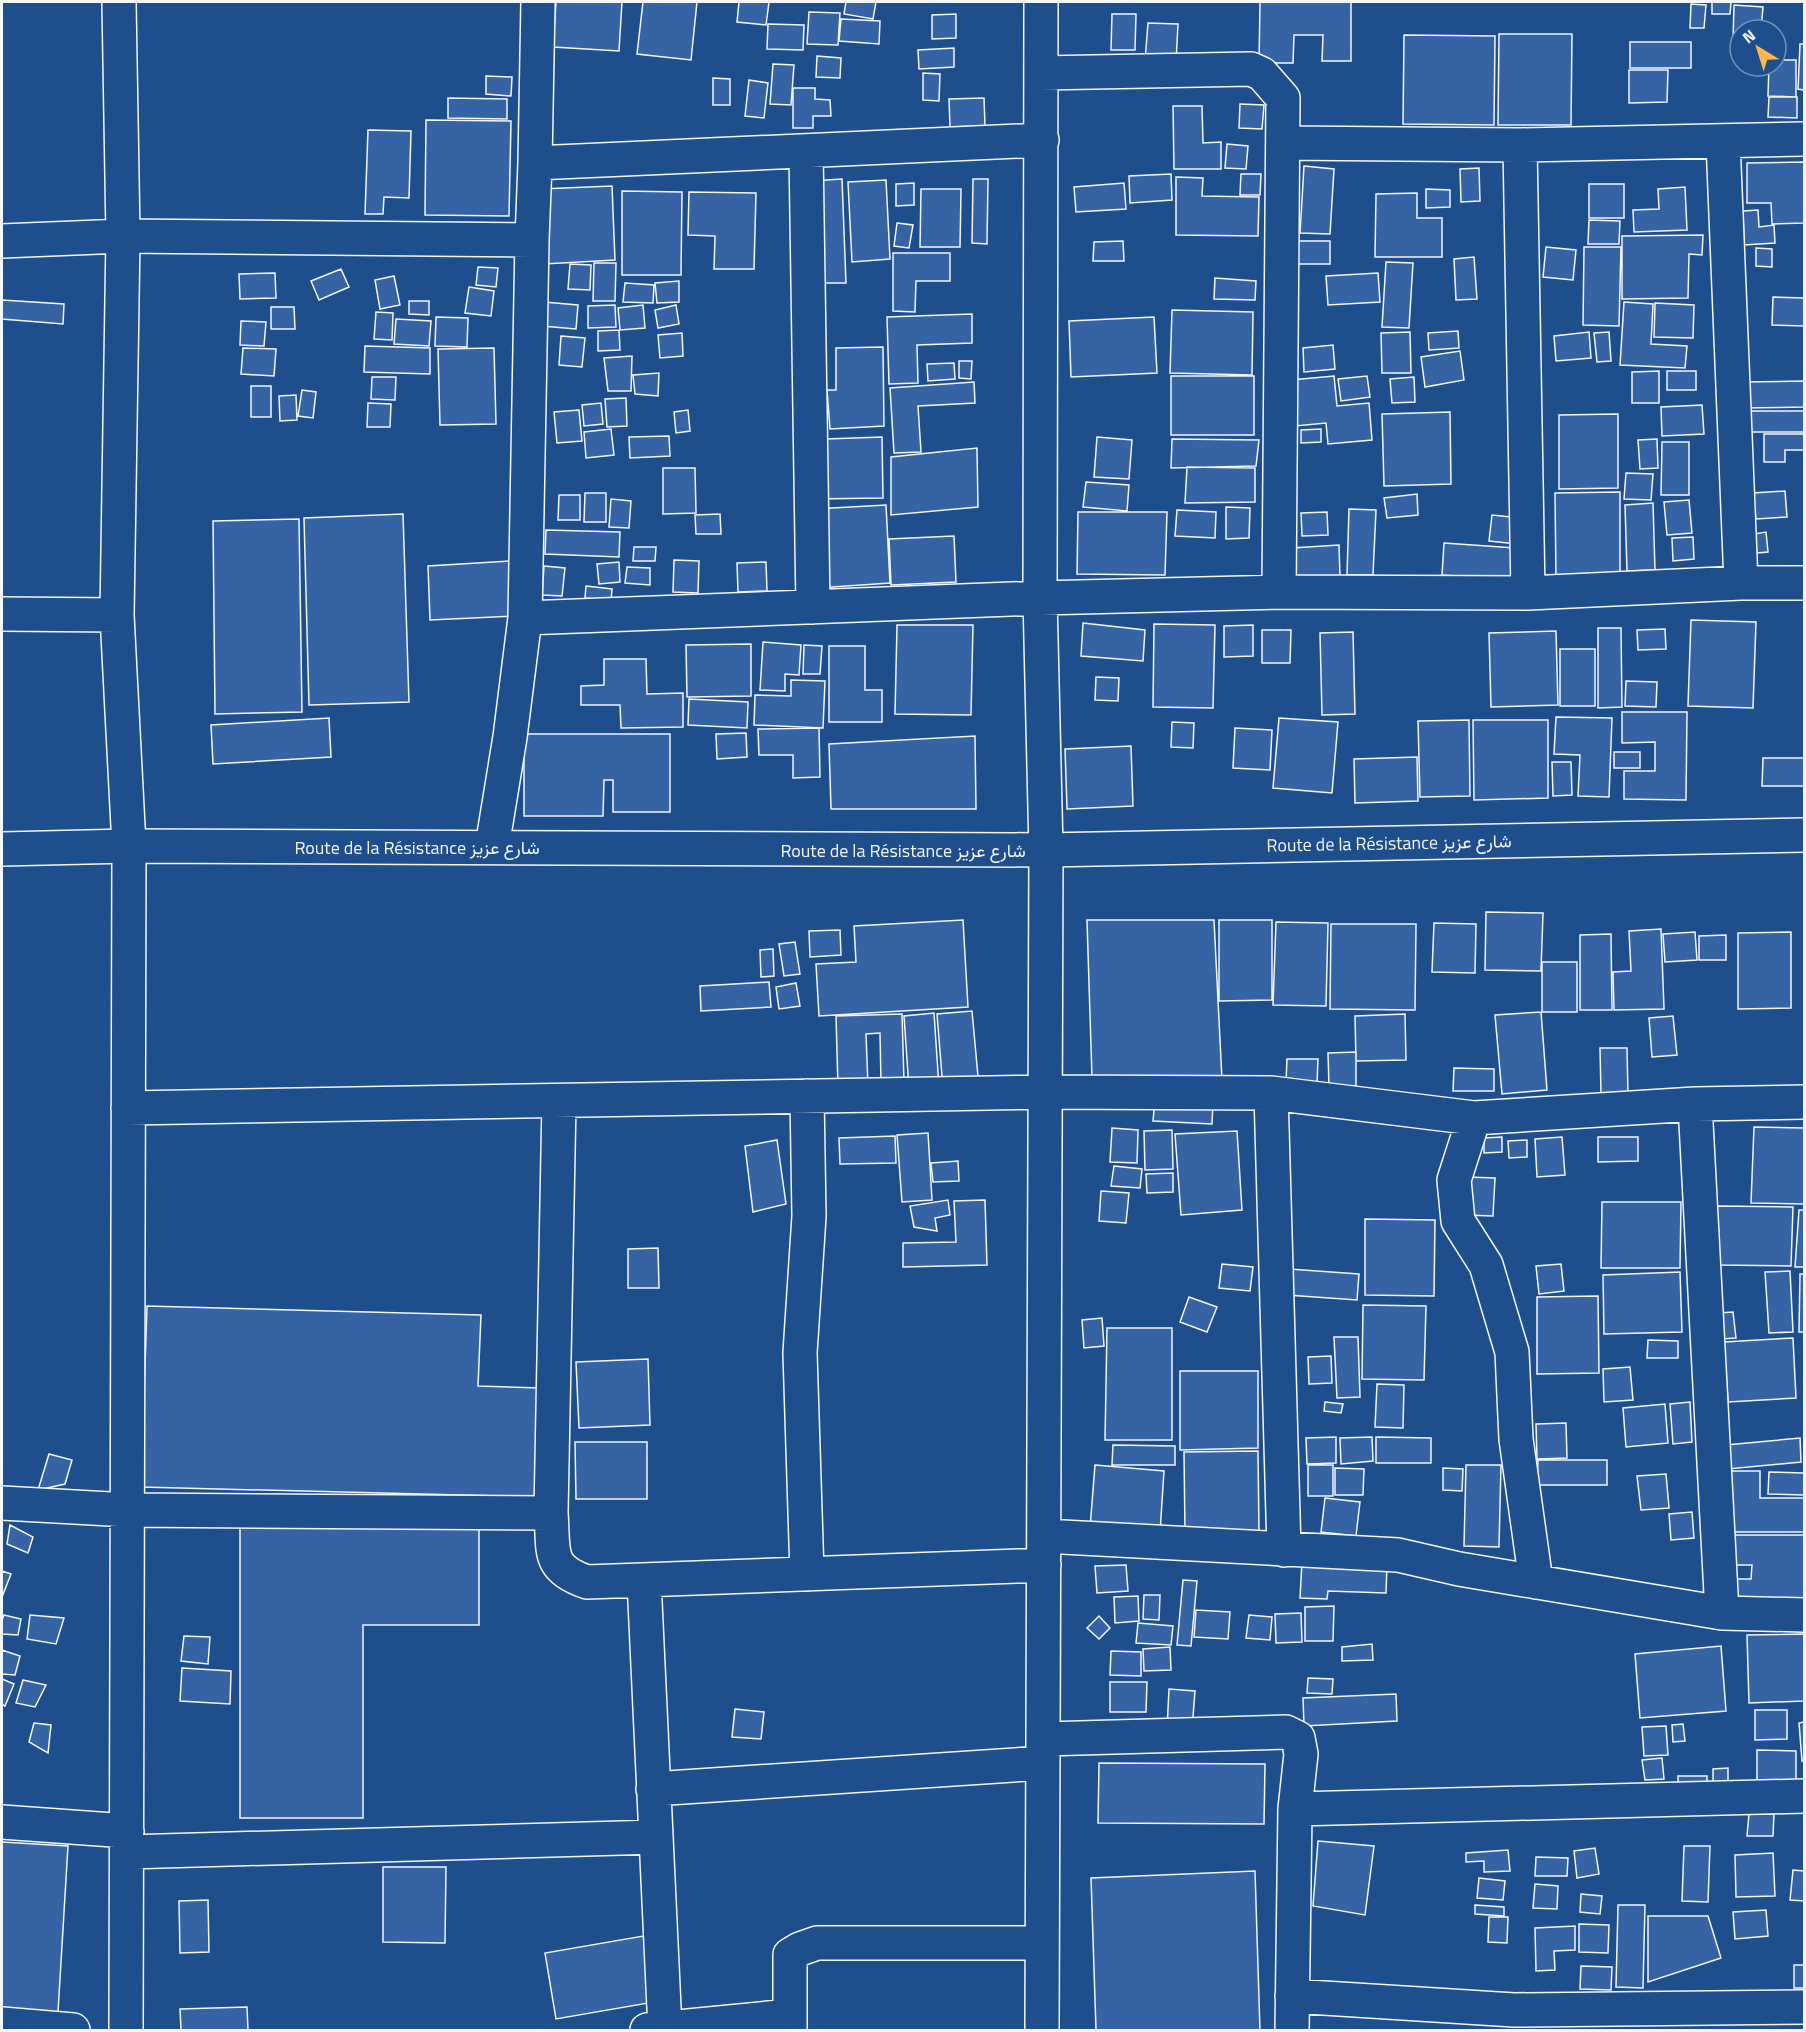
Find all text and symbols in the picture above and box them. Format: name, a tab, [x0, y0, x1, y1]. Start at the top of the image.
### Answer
north arrow	[1728, 18, 1788, 78]
text: N	[1737, 23, 1761, 49]
street label: Route de la Résistance شارع عزيز	[1266, 827, 1512, 859]
street label: Route de la Résistance شارع عزيز	[294, 834, 540, 861]
street label: Route de la Résistance شارع عزيز	[780, 837, 1026, 864]

